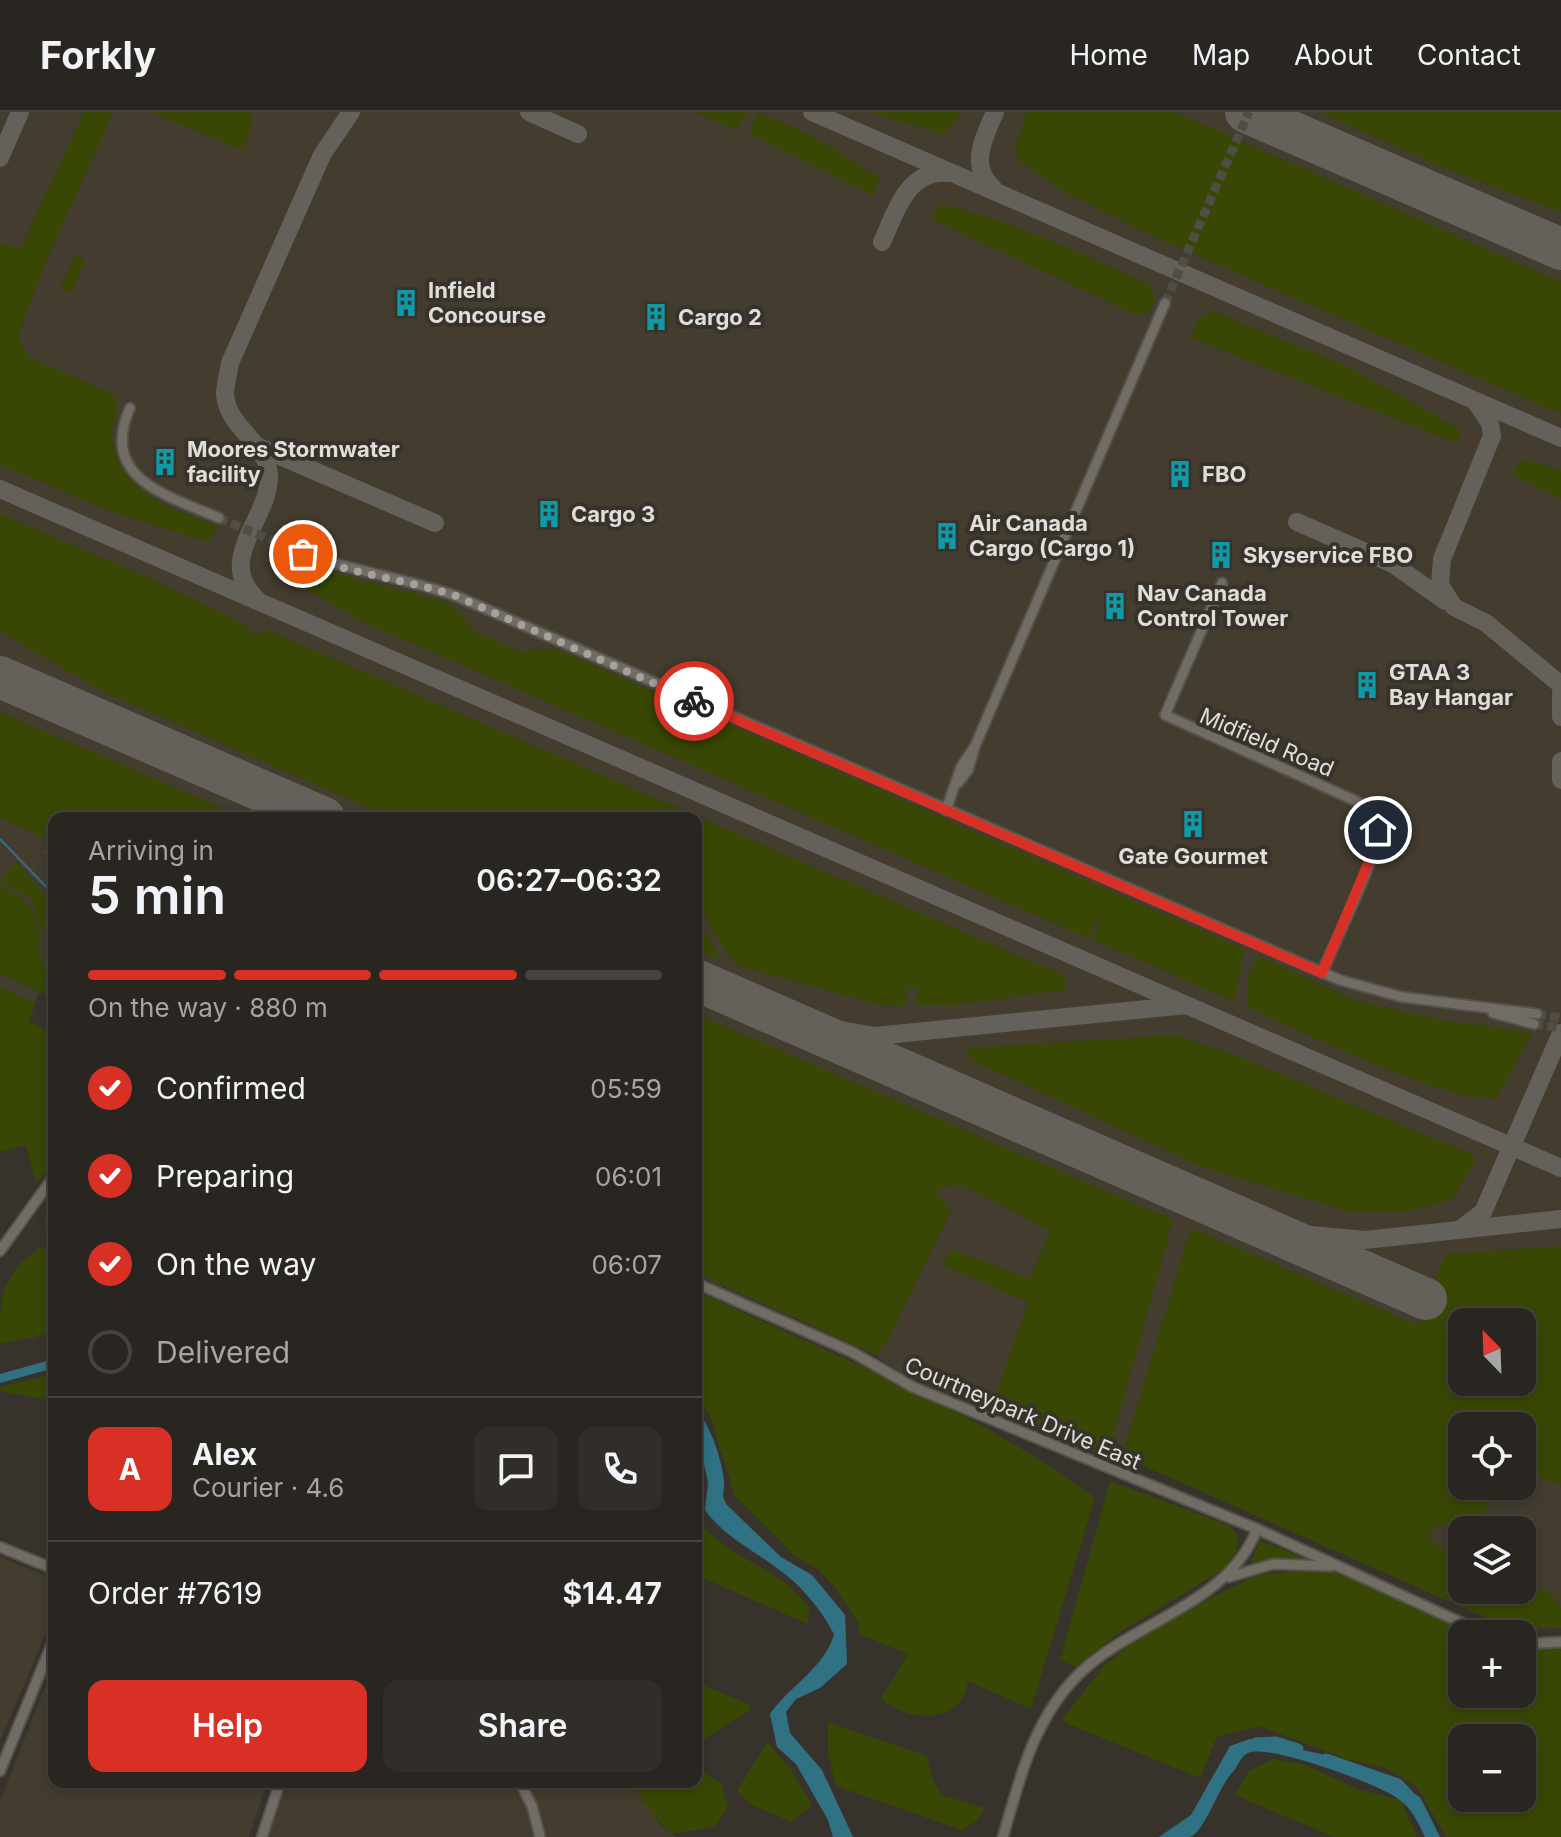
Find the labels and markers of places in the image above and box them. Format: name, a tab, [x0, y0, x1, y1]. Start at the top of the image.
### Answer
place label: Infield Concourse	[428, 277, 546, 328]
building icon: Infield Concourse	[391, 288, 421, 318]
building icon: Cargo 2	[641, 302, 671, 332]
place label: Cargo 2	[678, 304, 762, 330]
place label: Moores Stormwater facility	[187, 436, 400, 487]
building icon: Moores Stormwater facility	[150, 447, 180, 477]
building icon: FBO	[1165, 459, 1195, 489]
place label: FBO	[1202, 461, 1246, 487]
building icon: Cargo 3	[534, 499, 564, 529]
place label: Cargo 3	[571, 501, 655, 527]
place label: Air Canada Cargo (Cargo 1)	[969, 510, 1135, 561]
pin	[269, 520, 337, 588]
building icon: Air Canada Cargo (Cargo 1)	[932, 521, 962, 551]
building icon: Skyservice FBO	[1206, 540, 1236, 570]
place label: Skyservice FBO	[1243, 542, 1413, 568]
place label: Nav Canada Control Tower	[1137, 580, 1288, 631]
building icon: Nav Canada Control Tower	[1100, 591, 1130, 621]
place label: GTAA 3 Bay Hangar	[1389, 659, 1513, 710]
building icon: GTAA 3 Bay Hangar	[1352, 670, 1382, 700]
pin	[1344, 796, 1412, 864]
building icon: Gate Gourmet	[1178, 809, 1208, 839]
place label: Gate Gourmet	[1118, 843, 1268, 869]

